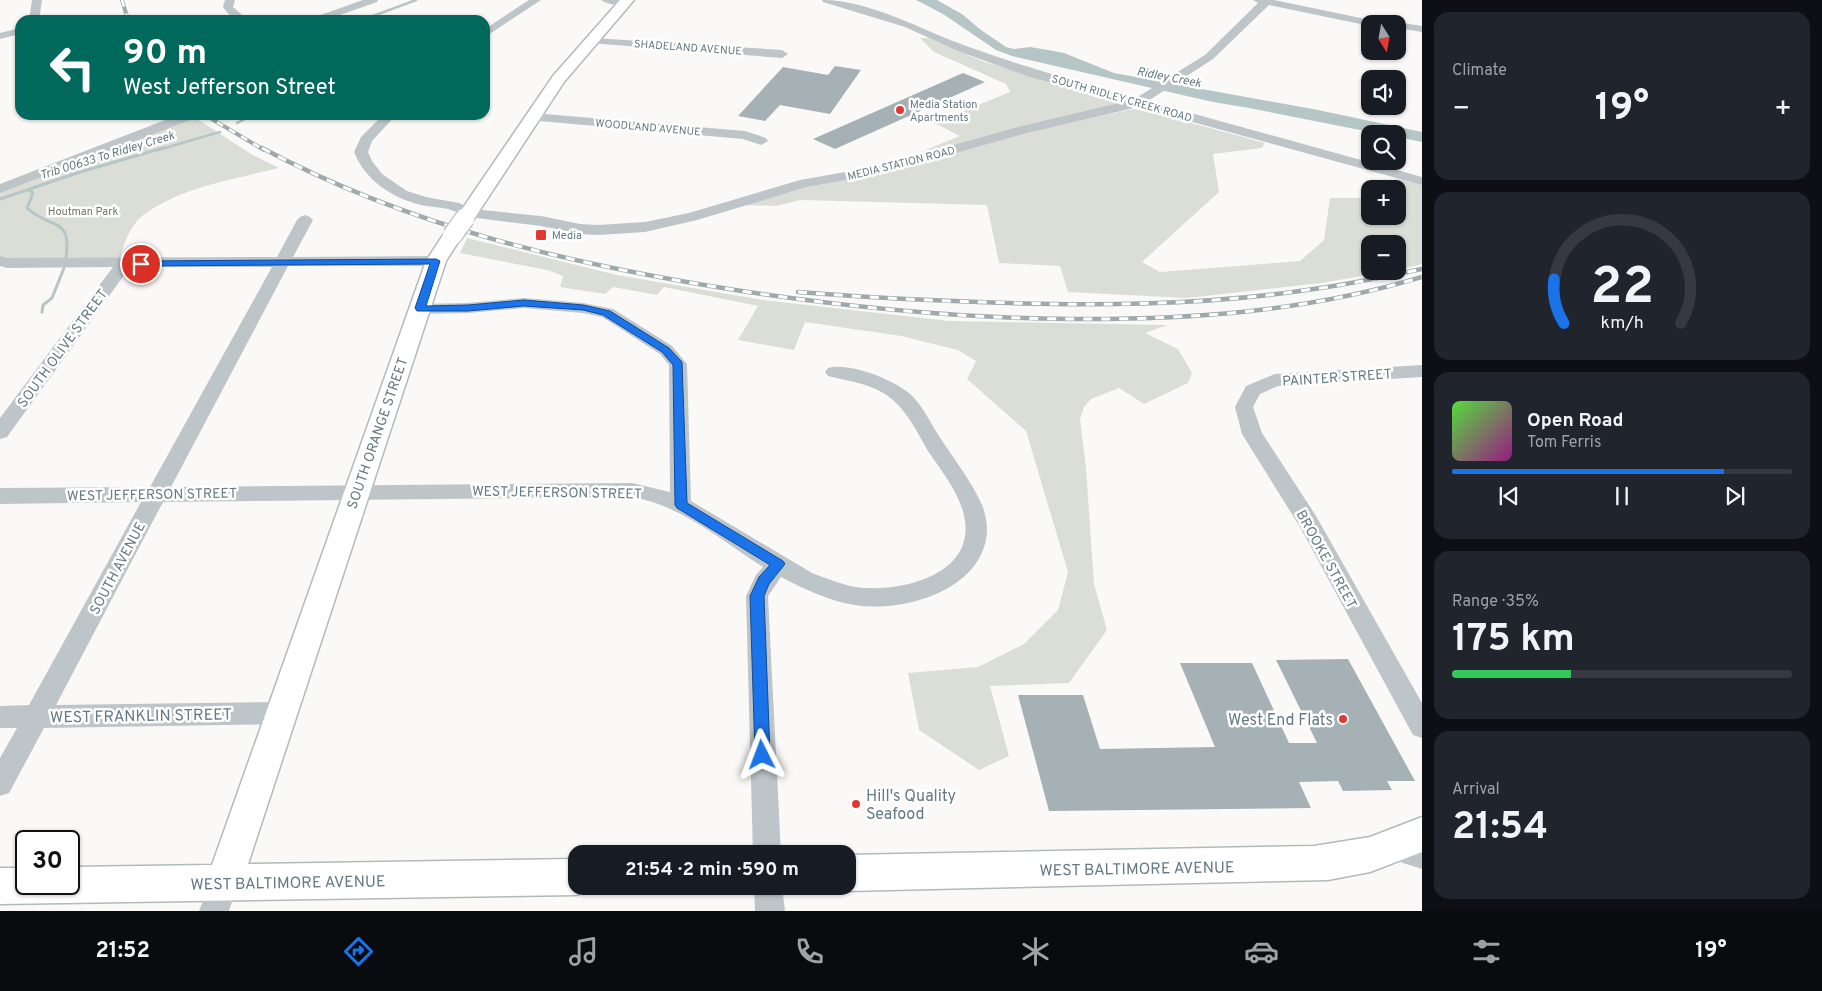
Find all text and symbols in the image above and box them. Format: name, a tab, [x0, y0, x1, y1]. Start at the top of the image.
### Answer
north arrow	[1361, 15, 1406, 60]
map controls	[1361, 15, 1406, 280]
text: 90 m	[123, 32, 207, 76]
icon: left	[40, 35, 105, 100]
street label: SHADELAND AVENUE	[633, 37, 742, 59]
text: Climate	[1452, 61, 1507, 81]
water label: Ridley Creek	[1135, 64, 1203, 92]
button: sound	[1361, 70, 1406, 115]
street label: SOUTH RIDLEY CREEK ROAD	[1050, 72, 1193, 126]
text: West Jefferson Street	[123, 75, 336, 102]
text: 19°	[1595, 85, 1649, 134]
text: −	[1452, 92, 1470, 128]
text: +	[1774, 92, 1792, 128]
place label: Media Station Apartments	[910, 98, 978, 125]
marker: Media Station Apartments	[894, 104, 906, 116]
street label: WOODLAND AVENUE	[595, 116, 701, 140]
button: search	[1361, 125, 1406, 170]
water label: Trib 00633 To Ridley Creek	[38, 128, 177, 184]
street label: MEDIA STATION ROAD	[846, 144, 956, 184]
button: +	[1361, 180, 1406, 225]
park label: Houtman Park	[48, 205, 118, 219]
marker: Media	[534, 228, 548, 242]
place label: Media	[552, 229, 582, 243]
button: −	[1361, 235, 1406, 280]
pin	[120, 243, 162, 285]
icon: arrive	[127, 250, 155, 278]
text: 22	[1590, 256, 1654, 322]
street label: SOUTH OLIVE STREET	[15, 286, 112, 411]
text: km/h	[1600, 312, 1644, 335]
street label: SOUTH ORANGE STREET	[344, 355, 412, 512]
street label: PAINTER STREET	[1282, 366, 1392, 391]
text: Open Road	[1527, 409, 1623, 433]
text: Tom Ferris	[1527, 433, 1601, 453]
icon: previous	[1495, 482, 1523, 510]
icon: pause	[1608, 482, 1636, 510]
icon: next	[1721, 482, 1749, 510]
street label: WEST JEFFERSON STREET	[472, 484, 642, 503]
street label: WEST JEFFERSON STREET	[67, 486, 237, 505]
street label: BROOKE STREET	[1292, 507, 1360, 612]
street label: SOUTH AVENUE	[87, 520, 150, 618]
text: Range · 35%	[1452, 592, 1539, 612]
text: 175 km	[1452, 616, 1575, 665]
street label: WEST FRANKLIN STREET	[50, 705, 232, 729]
place label: West End Flats	[1228, 711, 1333, 731]
marker: West End Flats	[1337, 713, 1349, 725]
position arrow	[735, 728, 787, 780]
text: Arrival	[1452, 780, 1500, 800]
place label: Hill's Quality Seafood	[866, 787, 956, 825]
marker: Hill's Quality Seafood	[850, 798, 862, 810]
text: 21:54	[1452, 804, 1548, 853]
speed limit sign: 30	[15, 830, 80, 895]
text: 21:54 · 2 min · 590 m	[625, 858, 799, 882]
street label: WEST BALTIMORE AVENUE	[1039, 858, 1235, 882]
street label: WEST BALTIMORE AVENUE	[190, 872, 386, 896]
icon: directions	[341, 934, 376, 969]
icon: music	[566, 934, 601, 969]
icon: phone	[792, 934, 827, 969]
icon: climate	[1018, 934, 1053, 969]
icon: car	[1244, 934, 1279, 969]
icon: filters	[1469, 934, 1504, 969]
text: 21:52	[95, 938, 150, 965]
text: 19°	[1695, 938, 1727, 965]

